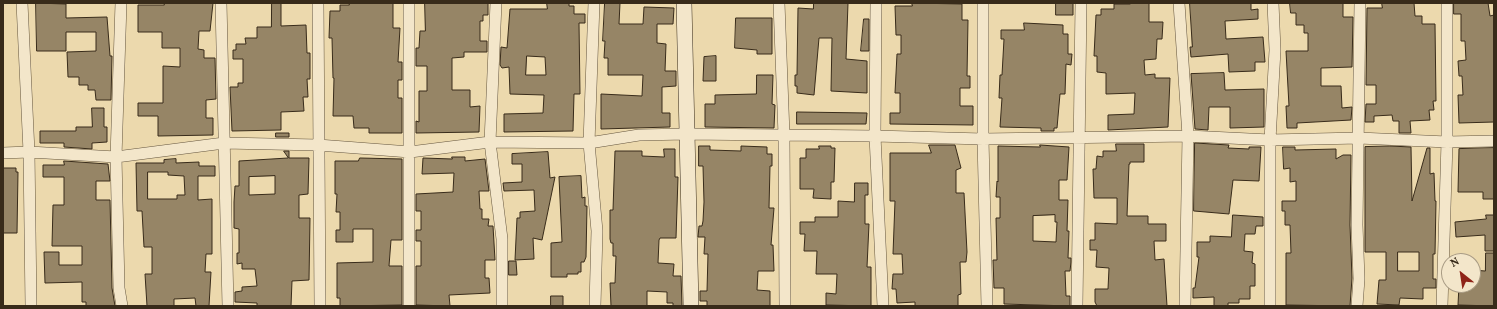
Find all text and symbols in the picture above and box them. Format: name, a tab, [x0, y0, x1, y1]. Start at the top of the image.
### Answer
north arrow	[1441, 253, 1481, 293]
text: N	[1448, 255, 1462, 272]

